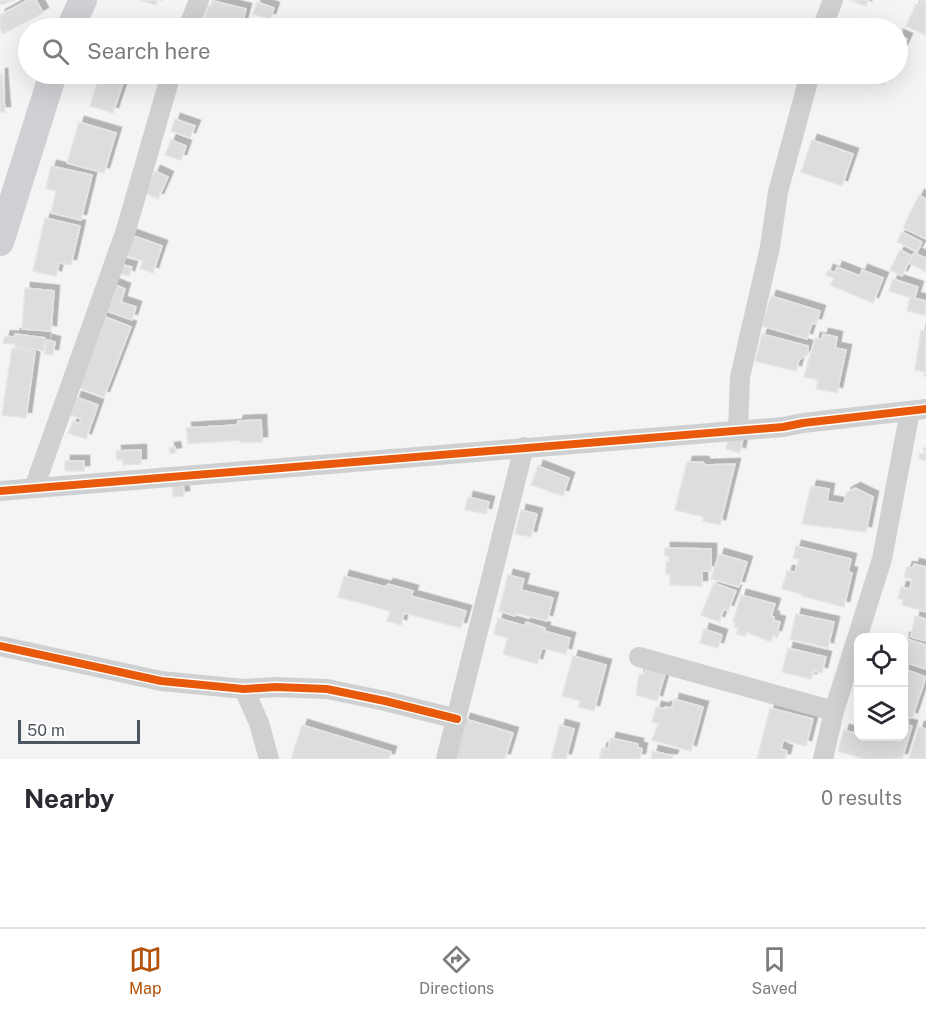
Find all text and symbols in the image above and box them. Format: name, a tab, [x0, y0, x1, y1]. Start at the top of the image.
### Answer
search box	[18, 18, 908, 84]
icon: search	[39, 35, 72, 68]
text: Search here	[87, 38, 211, 64]
map controls	[854, 633, 908, 741]
button: locate	[854, 633, 908, 687]
button: layers	[854, 687, 908, 741]
scale bar	[18, 717, 140, 744]
text: 50 m	[27, 721, 65, 740]
text: Nearby	[24, 783, 114, 814]
text: 0 results	[821, 786, 902, 810]
tab: Map	[129, 943, 162, 998]
tab: Directions	[419, 943, 494, 998]
tab: Saved	[752, 943, 797, 998]

